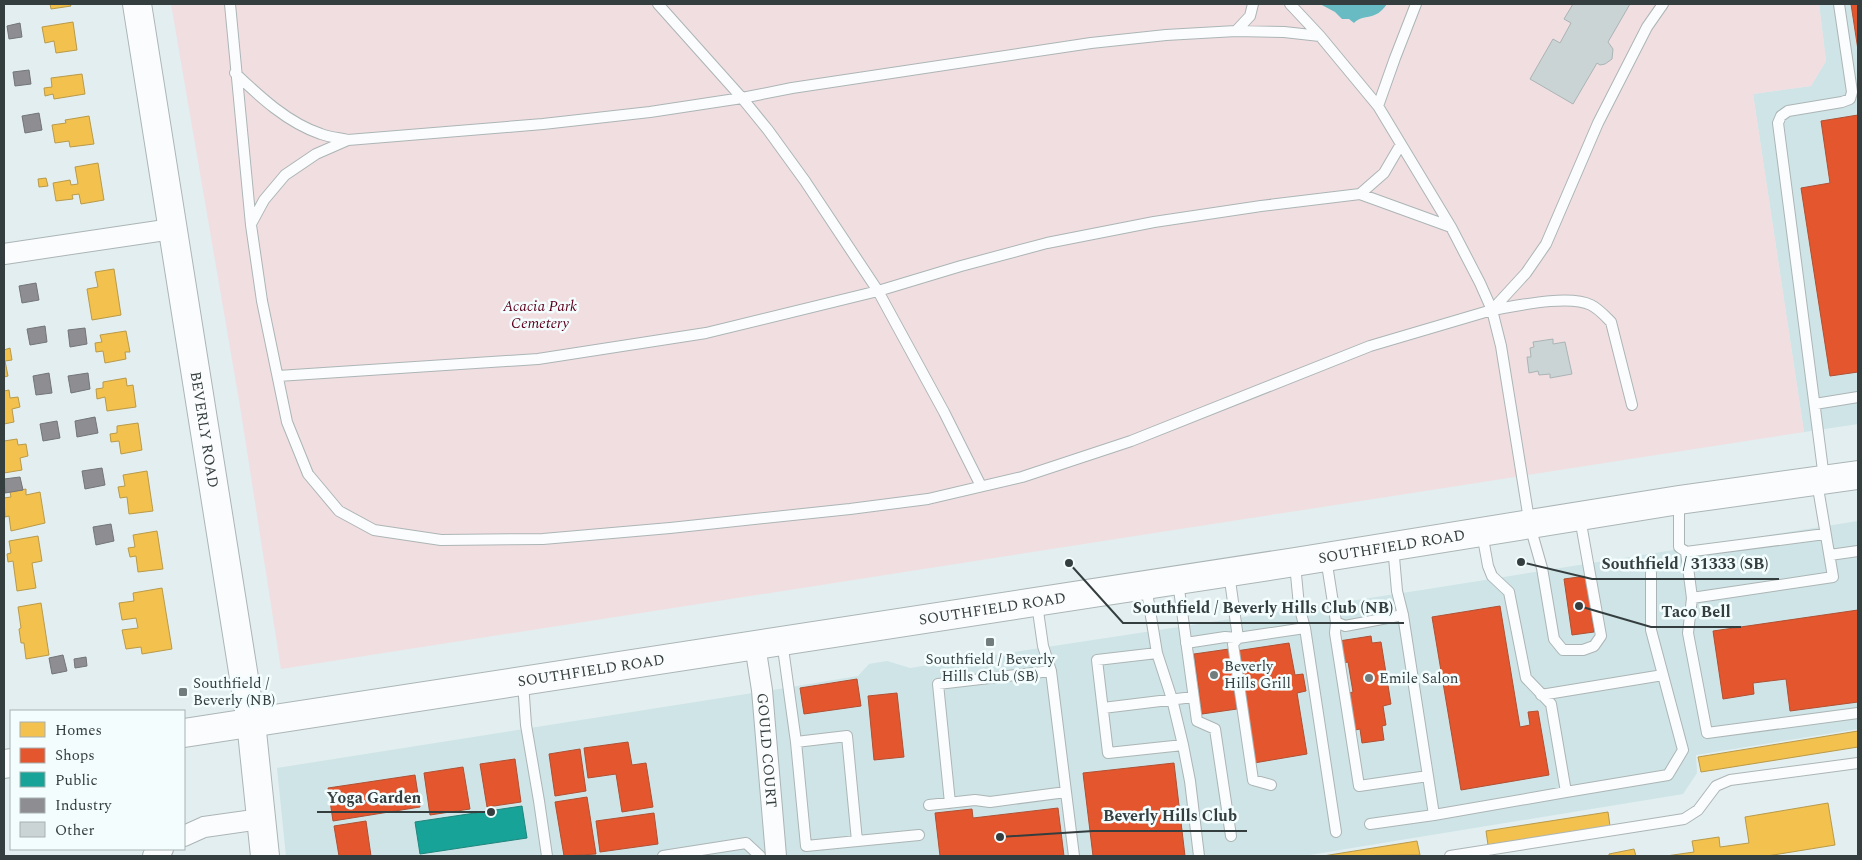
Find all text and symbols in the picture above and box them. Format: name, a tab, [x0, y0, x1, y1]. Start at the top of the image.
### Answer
park label: Acacia Park Cemetery	[502, 295, 577, 335]
street label: BEVERLY ROAD	[184, 370, 225, 490]
street label: SOUTHFIELD ROAD	[1317, 523, 1467, 570]
callout: Southfield / 31333 (SB)	[1592, 548, 1779, 579]
text: Southfield / 31333 (SB)	[1601, 552, 1769, 576]
street label: SOUTHFIELD ROAD	[917, 586, 1068, 631]
callout: Southfield / Beverly Hills Club (NB)	[1123, 592, 1404, 623]
text: Southfield / Beverly Hills Club (NB)	[1133, 596, 1393, 620]
callout: Taco Bell	[1651, 596, 1741, 627]
text: Taco Bell	[1661, 600, 1731, 624]
marker: Southfield / Beverly Hills Club (SB)	[984, 636, 996, 648]
street label: SOUTHFIELD ROAD	[516, 648, 666, 693]
place label: Southfield / Beverly Hills Club (SB)	[925, 648, 1055, 688]
place label: Beverly Hills Grill	[1224, 655, 1291, 695]
place label: Emile Salon	[1379, 667, 1459, 690]
marker: Beverly Hills Grill	[1208, 669, 1220, 681]
place label: Southfield / Beverly (NB)	[193, 672, 275, 712]
marker: Emile Salon	[1363, 672, 1375, 684]
marker: Southfield / Beverly (NB)	[177, 686, 189, 698]
street label: GOULD COURT	[751, 692, 783, 809]
legend	[10, 710, 185, 850]
text: Homes	[55, 719, 102, 742]
text: Shops	[55, 744, 95, 767]
text: Public	[55, 769, 98, 792]
callout: Yoga Garden	[317, 781, 432, 812]
text: Yoga Garden	[326, 786, 422, 810]
text: Industry	[55, 794, 112, 817]
callout: Beverly Hills Club	[1093, 800, 1247, 831]
text: Beverly Hills Club	[1103, 804, 1237, 828]
text: Other	[55, 819, 94, 842]

